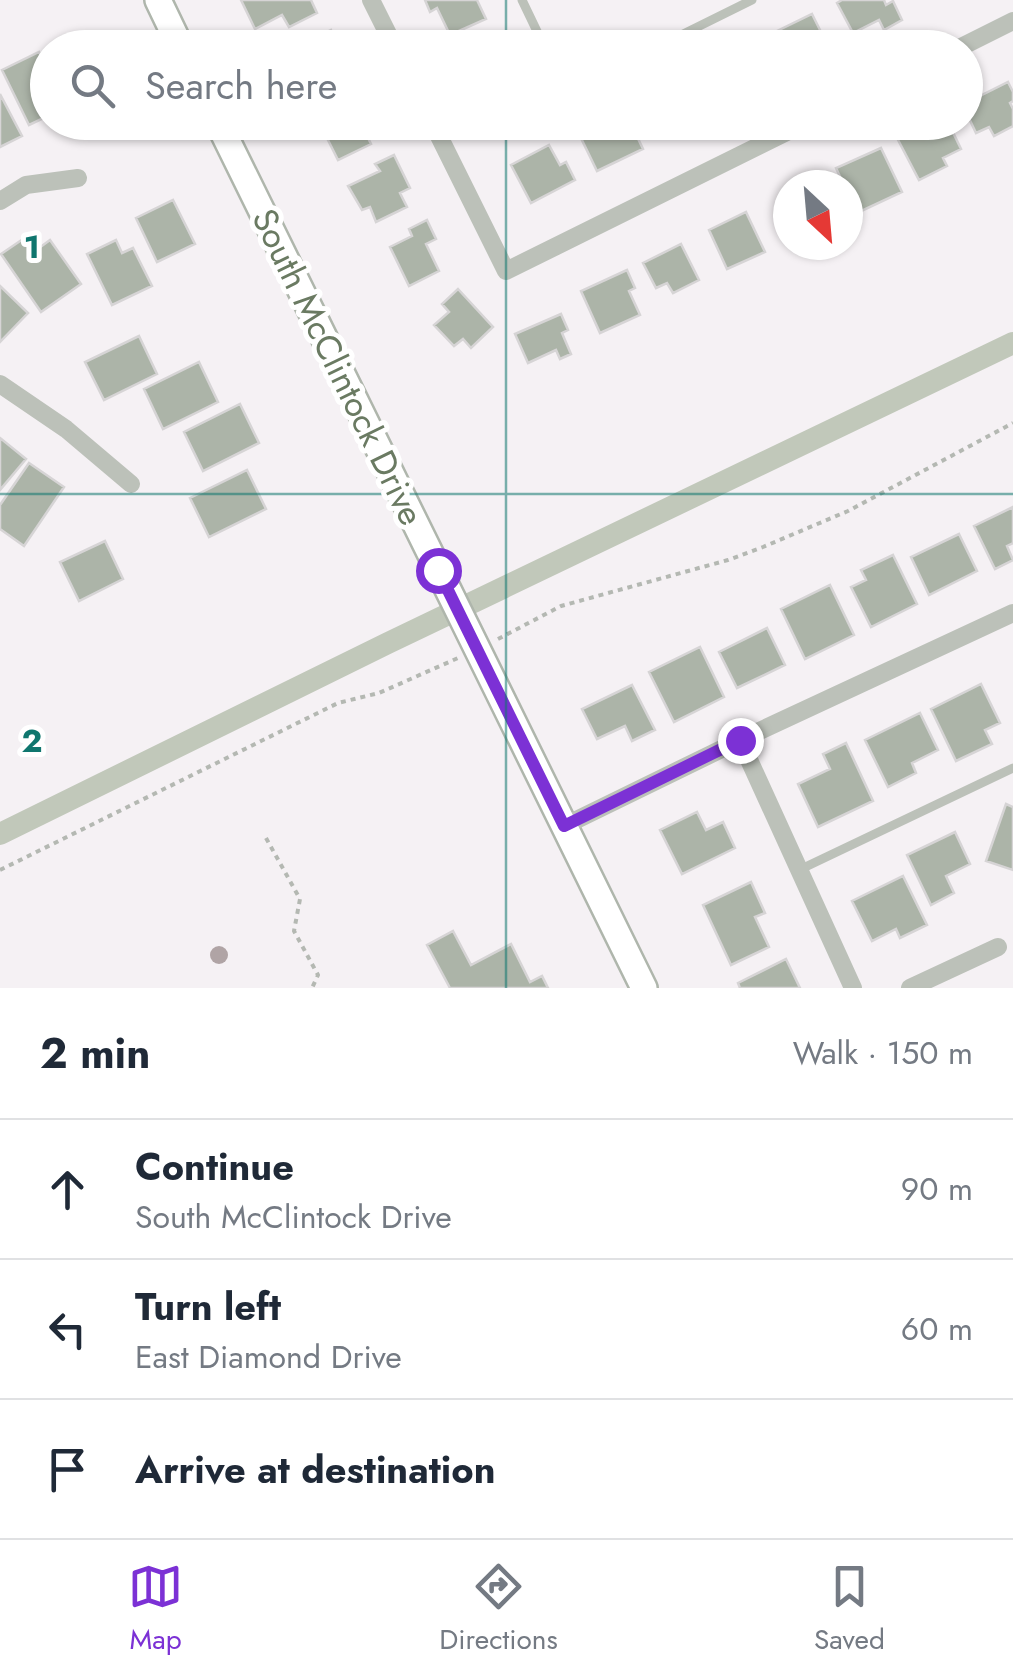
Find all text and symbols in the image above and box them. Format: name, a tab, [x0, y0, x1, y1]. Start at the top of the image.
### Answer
search box	[30, 30, 983, 140]
icon: search	[65, 58, 120, 113]
text: Search here	[145, 58, 337, 113]
north arrow	[773, 170, 863, 260]
street label: South McClintock Drive	[240, 200, 436, 534]
text: 1	[24, 224, 40, 270]
route start	[416, 548, 462, 594]
text: 2	[22, 718, 43, 764]
route end	[718, 718, 764, 764]
text: 2 min	[40, 1023, 150, 1084]
text: Walk · 150 m	[793, 1030, 973, 1076]
text: Continue	[135, 1139, 294, 1194]
icon: ahead	[40, 1162, 95, 1217]
text: 90 m	[901, 1166, 973, 1212]
text: South McClintock Drive	[135, 1194, 452, 1240]
text: Turn left	[135, 1279, 281, 1334]
icon: left	[40, 1302, 95, 1357]
text: 60 m	[901, 1306, 973, 1352]
text: East Diamond Drive	[135, 1334, 402, 1380]
icon: arrive	[40, 1442, 95, 1497]
text: Arrive at destination	[135, 1442, 496, 1497]
tab: Map	[128, 1559, 183, 1660]
tab: Directions	[439, 1559, 558, 1660]
tab: Saved	[814, 1559, 885, 1660]

